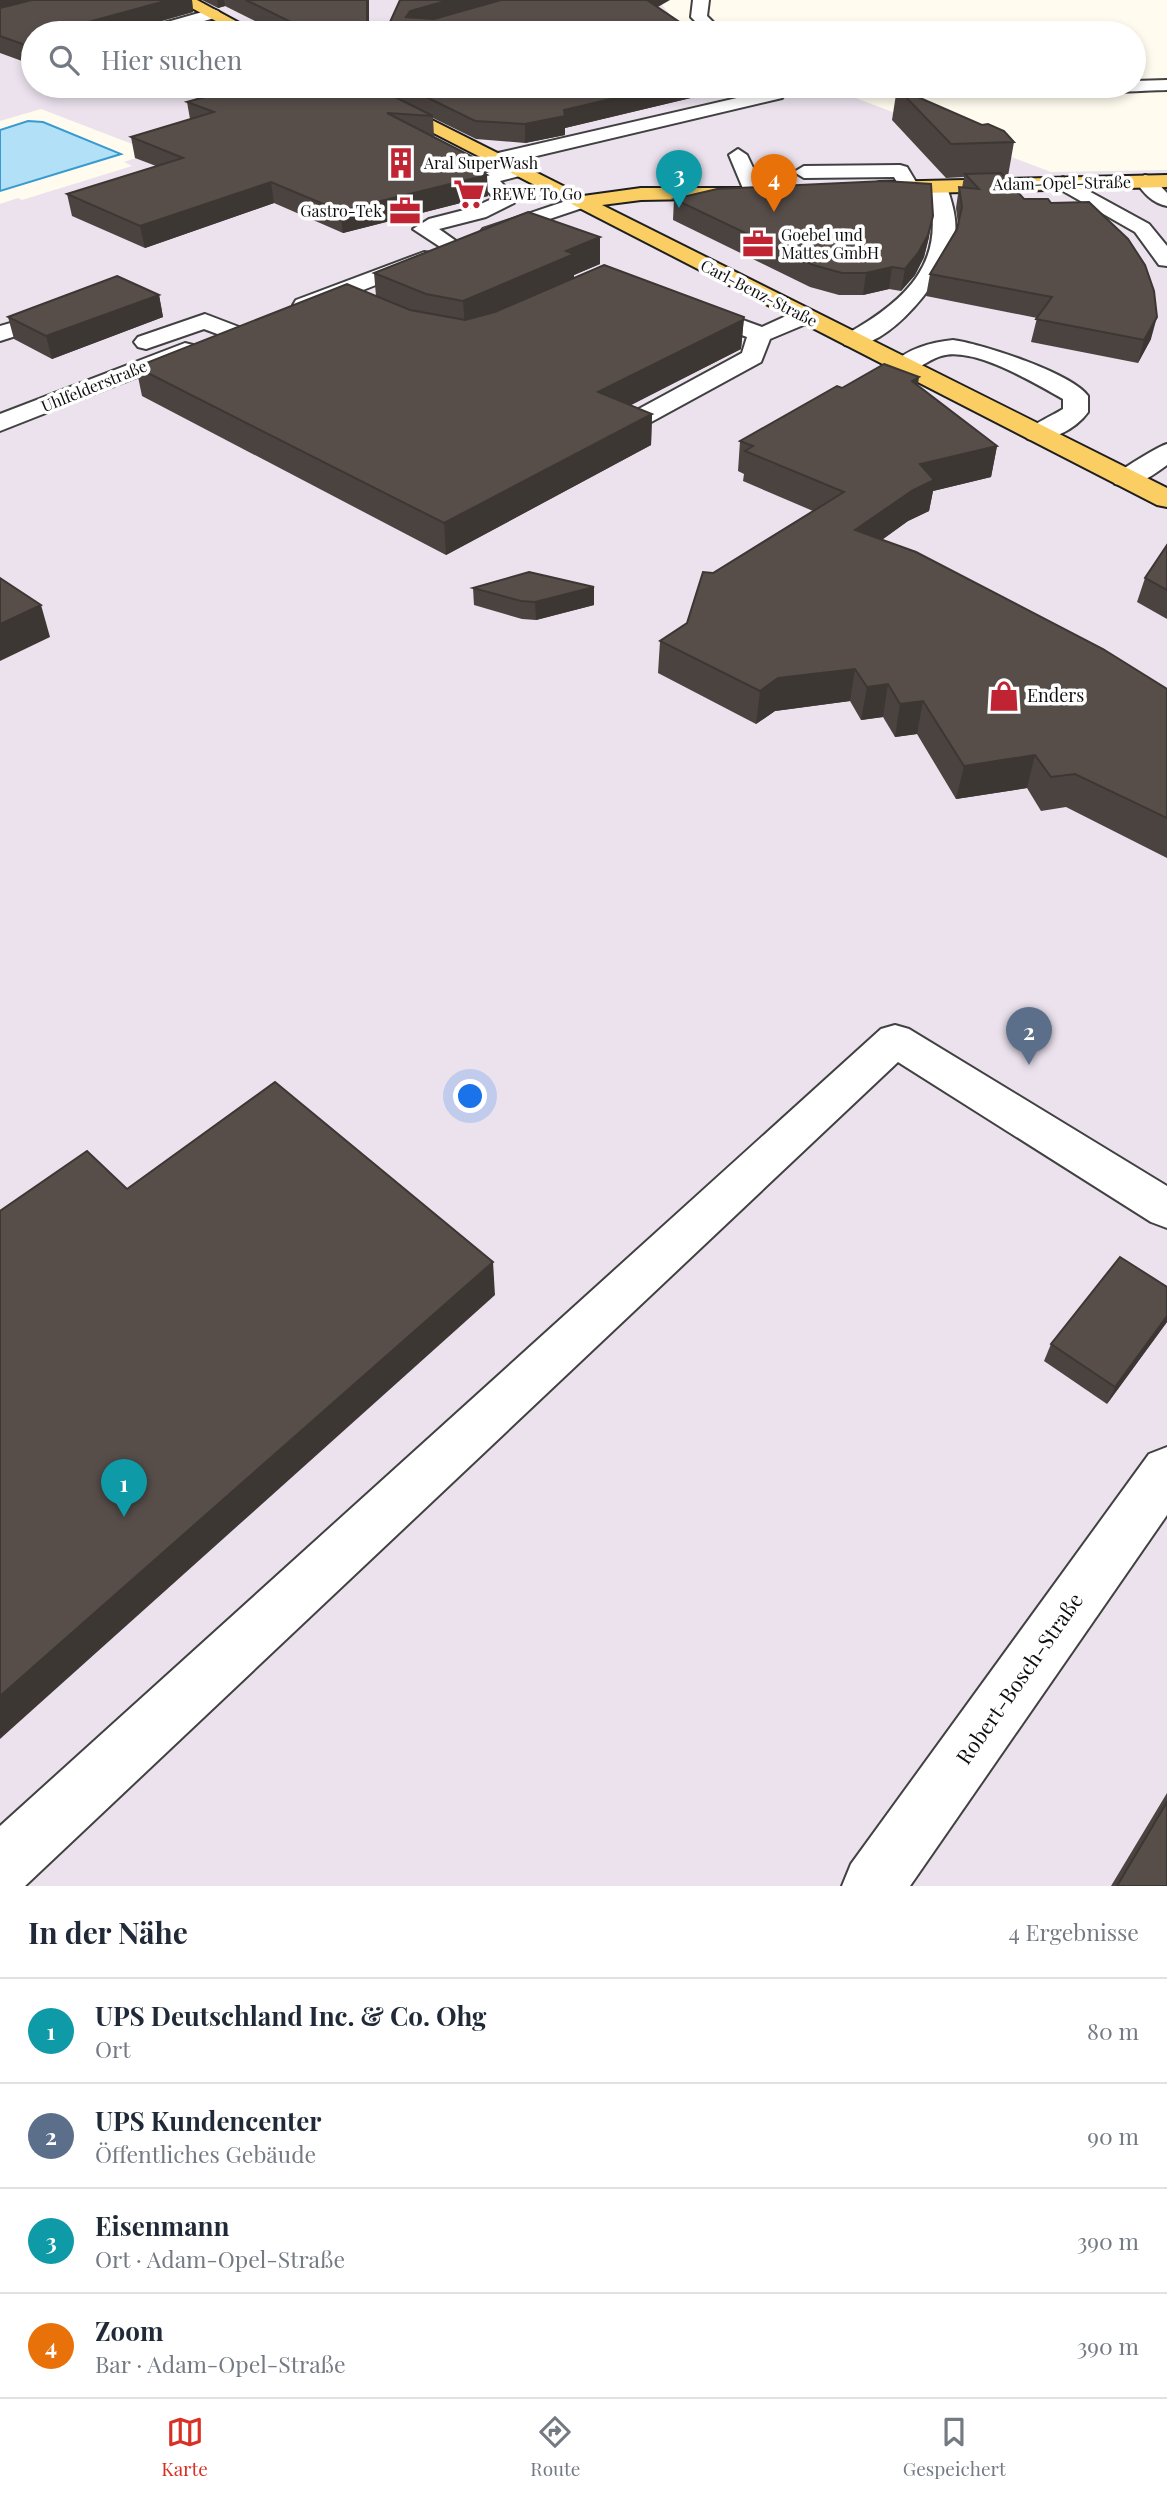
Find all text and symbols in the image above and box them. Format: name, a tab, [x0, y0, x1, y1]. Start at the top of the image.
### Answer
search box	[21, 21, 1146, 98]
icon: search	[45, 41, 83, 79]
text: Hier suchen	[101, 42, 242, 77]
building icon: Aral SuperWash	[384, 146, 418, 180]
pin: 3	[656, 150, 702, 208]
place label: Aral SuperWash	[423, 152, 539, 173]
pin: 4	[751, 154, 797, 212]
street label: Adam-Opel-Straße	[992, 171, 1131, 194]
supermarket icon: REWE To Go	[452, 177, 486, 211]
place label: REWE To Go	[492, 183, 582, 204]
office icon: Gastro-Tek	[388, 194, 422, 228]
place label: Gastro-Tek	[300, 200, 382, 221]
place label: Goebel und Mattes GmbH	[781, 224, 879, 263]
office icon: Goebel und Mattes GmbH	[741, 227, 775, 261]
street label: Carl-Benz-Straße	[697, 254, 821, 331]
street label: Uhlfelderstraße	[38, 355, 150, 416]
shop icon: Enders	[987, 679, 1021, 713]
place label: Enders	[1027, 683, 1084, 707]
pin: 2	[1006, 1007, 1052, 1065]
your location	[453, 1079, 487, 1113]
pin: 1	[101, 1459, 147, 1517]
street label: Robert-Bosch-Straße	[949, 1587, 1088, 1769]
text: In der Nähe	[28, 1912, 188, 1952]
text: 4 Ergebnisse	[1008, 1916, 1139, 1947]
text: UPS Deutschland Inc. & Co. Ohg	[95, 1998, 486, 2033]
text: 1	[47, 2015, 55, 2046]
text: 80 m	[1087, 2015, 1139, 2046]
text: Ort	[95, 2033, 130, 2064]
text: UPS Kundencenter	[95, 2103, 321, 2138]
text: 2	[45, 2120, 57, 2151]
text: 90 m	[1087, 2120, 1139, 2151]
text: Öffentliches Gebäude	[95, 2138, 316, 2169]
text: Eisenmann	[95, 2208, 230, 2243]
text: 3	[45, 2225, 57, 2256]
text: 390 m	[1077, 2225, 1139, 2256]
text: Ort · Adam-Opel-Straße	[95, 2243, 345, 2274]
text: Zoom	[95, 2313, 164, 2348]
text: 4	[45, 2330, 57, 2361]
text: 390 m	[1077, 2330, 1139, 2361]
text: Bar · Adam-Opel-Straße	[95, 2348, 346, 2379]
tab: Karte	[161, 2413, 208, 2481]
tab: Route	[530, 2413, 580, 2481]
tab: Gespeichert	[903, 2413, 1006, 2481]

